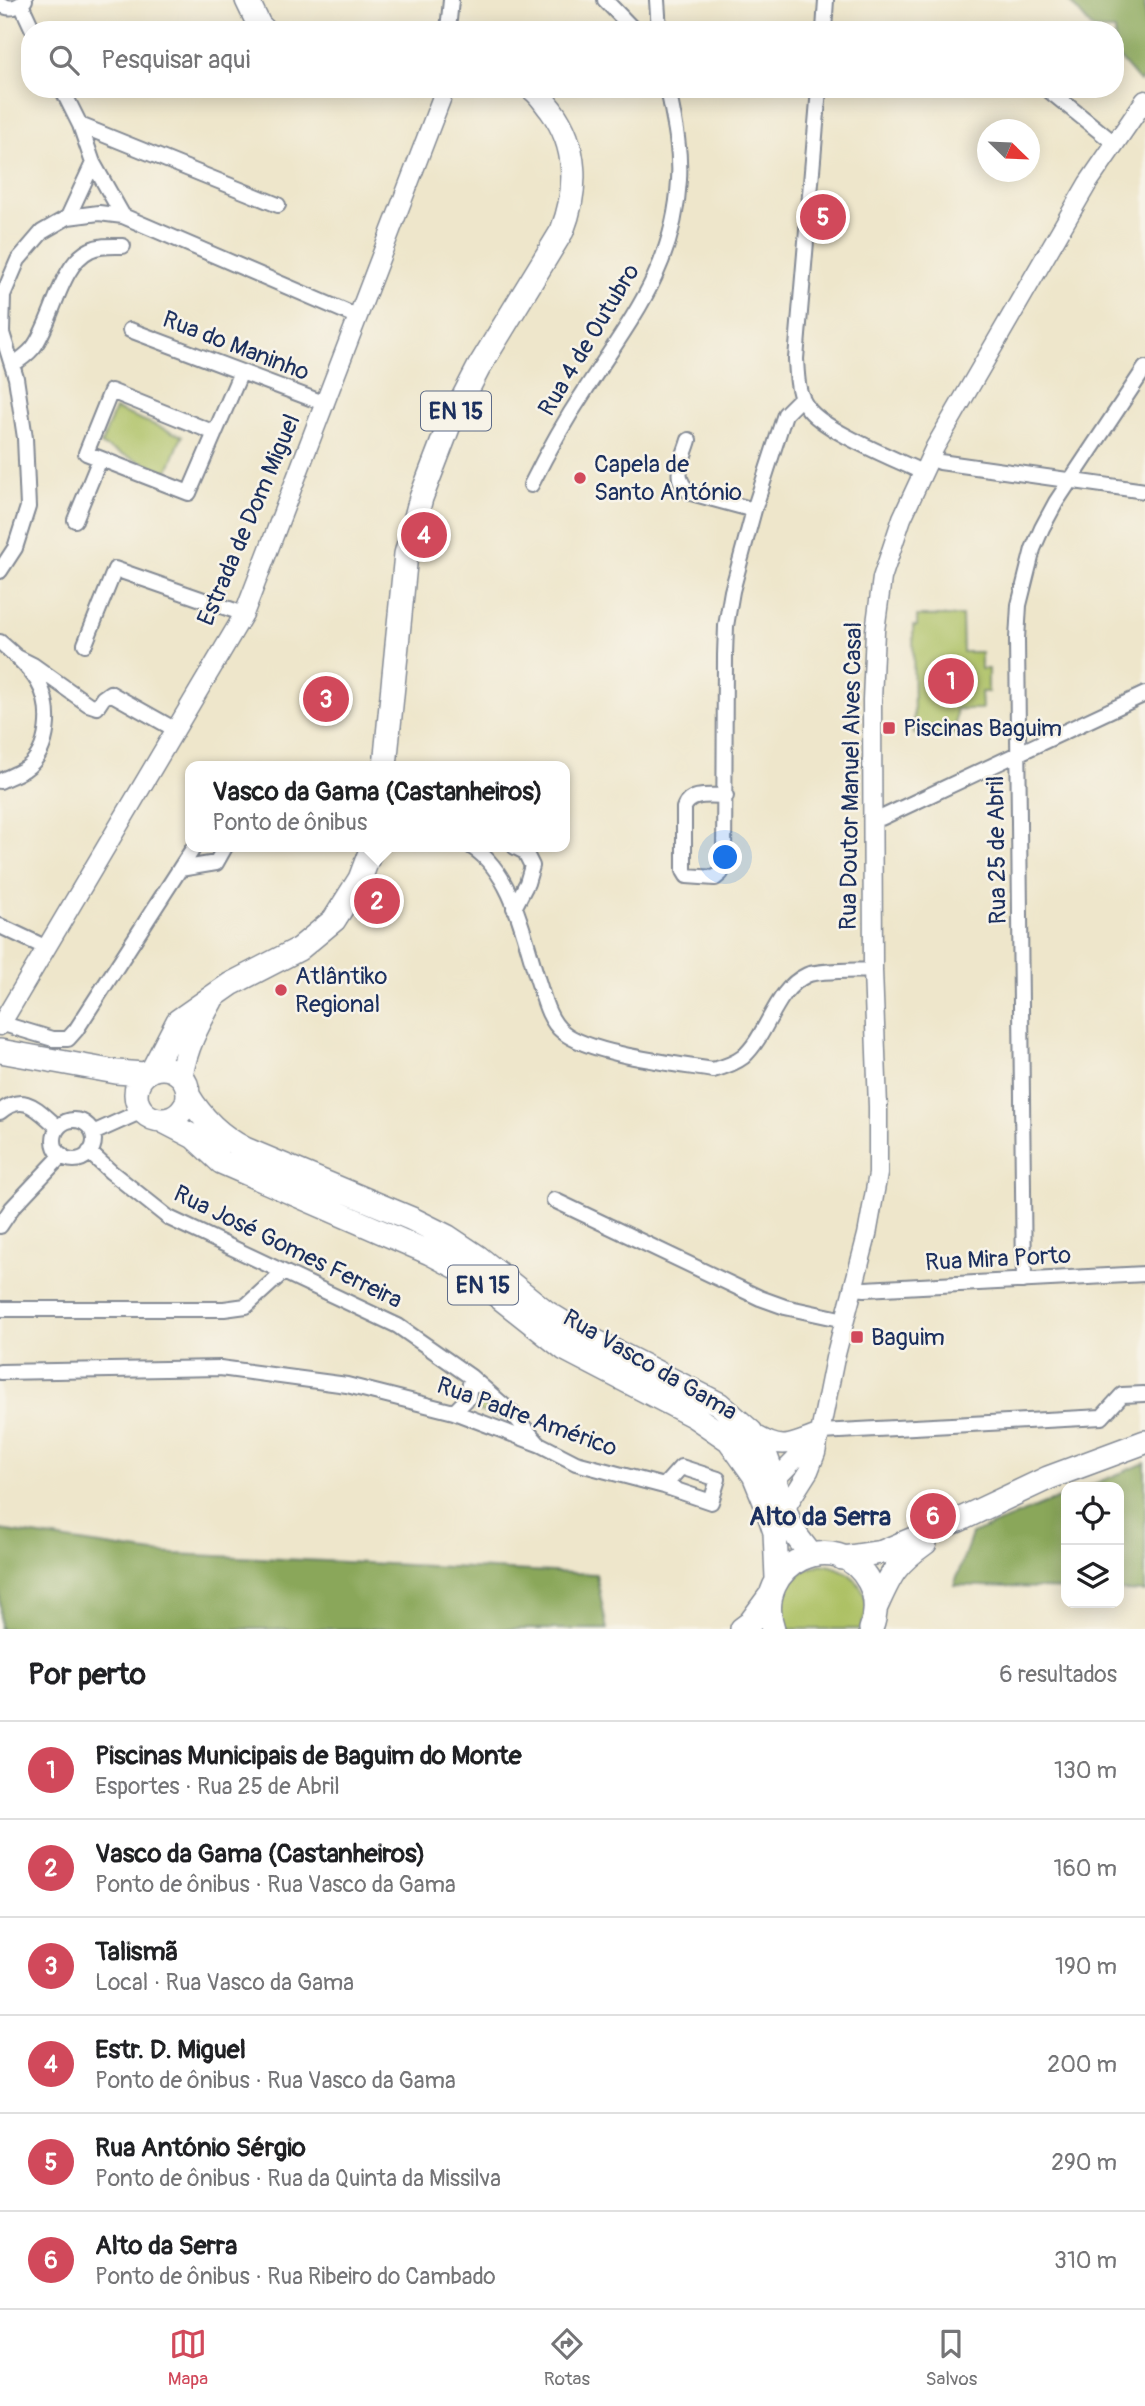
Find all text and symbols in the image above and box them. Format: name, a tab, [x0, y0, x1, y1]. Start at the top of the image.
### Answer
search box	[21, 21, 1124, 98]
icon: search	[45, 41, 83, 79]
text: Pesquisar aqui	[101, 44, 250, 76]
north arrow	[977, 119, 1040, 182]
pin: 5	[800, 191, 846, 243]
street label: Rua 4 de Outubro	[532, 259, 646, 421]
street label: Rua do Maninho	[159, 305, 314, 387]
road number: EN 15	[421, 392, 491, 430]
street label: Estrada de Dom Miguel	[191, 410, 307, 630]
place label: Capela de Santo António	[594, 450, 742, 507]
marker: Capela de Santo António	[572, 470, 588, 486]
pin: 4	[401, 509, 447, 561]
street label: Rua Doutor Manuel Alves Casal	[834, 622, 868, 930]
pin: 1	[928, 655, 974, 707]
pin: 3	[303, 673, 349, 725]
place label: Piscinas Baguim	[903, 714, 1062, 743]
marker: Piscinas Baguim	[881, 720, 897, 736]
popup	[185, 761, 570, 852]
street label: Rua 25 de Abril	[981, 775, 1013, 925]
text: Vasco da Gama (Castanheiros)	[212, 776, 543, 808]
text: Ponto de ônibus	[212, 808, 367, 837]
your location	[708, 840, 742, 874]
pin: 2	[354, 875, 400, 927]
place label: Atlântiko Regional	[295, 962, 387, 1019]
marker: Atlântiko Regional	[273, 982, 289, 998]
street label: Rua José Gomes Ferreira	[169, 1179, 407, 1315]
street label: Rua Mira Porto	[924, 1241, 1072, 1277]
road number: EN 15	[448, 1266, 518, 1304]
street label: Rua Vasco da Gama	[558, 1303, 742, 1427]
place label: Baguim	[871, 1323, 945, 1352]
marker: Baguim	[849, 1329, 865, 1345]
street label: Rua Padre Américo	[433, 1371, 621, 1463]
map controls	[1061, 1482, 1124, 1608]
button: locate	[1061, 1482, 1124, 1545]
pin: 6	[910, 1490, 956, 1542]
district label: Alto da Serra	[749, 1501, 891, 1533]
button: layers	[1061, 1545, 1124, 1608]
text: Por perto	[28, 1656, 146, 1693]
text: 6 resultados	[999, 1660, 1117, 1689]
text: Piscinas Municipais de Baguim do Monte	[95, 1740, 522, 1772]
text: 1	[47, 1756, 56, 1785]
text: 130 m	[1054, 1756, 1117, 1785]
text: Esportes · Rua 25 de Abril	[95, 1772, 340, 1801]
text: Vasco da Gama (Castanheiros)	[95, 1838, 425, 1870]
text: 2	[45, 1854, 57, 1883]
text: 160 m	[1053, 1854, 1117, 1883]
text: Ponto de ônibus · Rua Vasco da Gama	[95, 1870, 456, 1899]
text: Talismã	[95, 1936, 179, 1968]
text: 3	[45, 1952, 57, 1981]
text: 190 m	[1055, 1952, 1117, 1981]
text: Local · Rua Vasco da Gama	[95, 1968, 354, 1997]
text: Estr. D. Miguel	[95, 2034, 246, 2066]
text: 4	[44, 2050, 58, 2079]
text: 200 m	[1047, 2050, 1117, 2079]
text: Ponto de ônibus · Rua Vasco da Gama	[95, 2066, 456, 2095]
text: Rua António Sérgio	[95, 2132, 306, 2164]
text: 5	[45, 2148, 57, 2177]
text: 290 m	[1051, 2148, 1117, 2177]
text: Ponto de ônibus · Rua da Quinta da Missilva	[95, 2164, 501, 2193]
text: Alto da Serra	[95, 2230, 237, 2262]
text: 6	[44, 2246, 58, 2275]
text: 310 m	[1054, 2246, 1117, 2275]
text: Ponto de ônibus · Rua Ribeiro do Cambado	[95, 2262, 496, 2291]
tab: Mapa	[168, 2325, 208, 2391]
tab: Rotas	[544, 2325, 590, 2391]
tab: Salvos	[926, 2325, 977, 2391]

